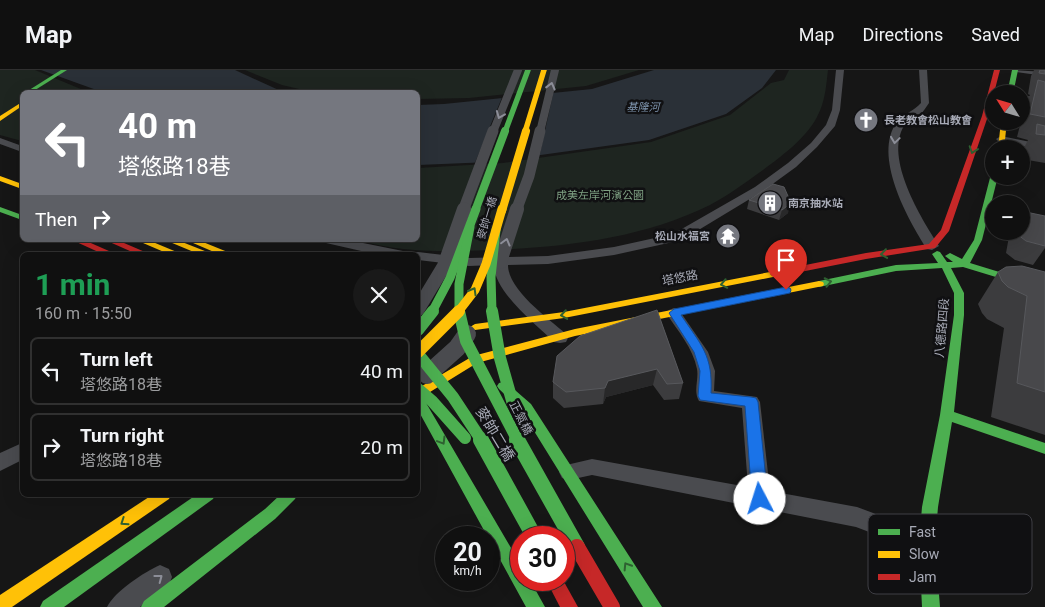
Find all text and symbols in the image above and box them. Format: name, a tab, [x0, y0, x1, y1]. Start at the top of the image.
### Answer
text: Map	[25, 21, 72, 49]
text: Map	[799, 24, 834, 45]
text: Directions	[862, 24, 943, 45]
text: Saved	[971, 24, 1020, 45]
one-way arrow	[545, 81, 556, 90]
north arrow	[985, 85, 1030, 130]
map controls	[985, 85, 1030, 240]
water label: 基隆河	[627, 101, 661, 114]
text: 40 m	[118, 106, 197, 147]
church icon: 長老教會松山教會	[853, 107, 879, 133]
icon: left	[35, 110, 100, 175]
one-way arrow	[496, 110, 506, 119]
place label: 長老教會松山教會	[884, 114, 972, 127]
one-way arrow	[890, 136, 901, 144]
button: +	[985, 140, 1030, 185]
one-way arrow	[968, 145, 978, 154]
text: 塔悠路18巷	[118, 154, 231, 179]
park label: 成美左岸河濱公園	[556, 189, 644, 202]
building icon: 南京抽水站	[757, 190, 783, 216]
street label: 麥帥一橋	[474, 195, 500, 241]
button: −	[985, 195, 1030, 240]
place label: 南京抽水站	[788, 197, 843, 210]
icon: right	[87, 205, 115, 233]
text: Then	[35, 208, 77, 231]
temple icon: 松山水福宮	[715, 223, 741, 249]
place label: 松山水福宮	[655, 230, 710, 243]
one-way arrow	[500, 237, 511, 246]
pin	[765, 239, 807, 290]
icon: arrive	[772, 246, 800, 274]
one-way arrow	[879, 248, 887, 259]
text: 1 min	[35, 267, 110, 302]
street label: 塔悠路	[661, 268, 699, 288]
button: close	[353, 269, 405, 321]
one-way arrow	[823, 277, 832, 288]
one-way arrow	[719, 278, 728, 289]
one-way arrow	[467, 287, 477, 296]
street label: 八德路四段	[932, 297, 952, 359]
text: 160 m · 15:50	[35, 304, 132, 323]
one-way arrow	[560, 309, 569, 319]
text: Turn left	[80, 348, 153, 371]
icon: left	[37, 357, 65, 385]
text: 40 m	[360, 360, 403, 383]
text: 塔悠路18巷	[80, 375, 162, 394]
street label: 正氣橋	[507, 399, 535, 437]
street label: 麥帥二橋	[472, 404, 518, 464]
text: Turn right	[80, 424, 164, 447]
icon: right	[37, 433, 65, 461]
one-way arrow	[436, 435, 446, 444]
text: 20 m	[360, 436, 403, 459]
text: 塔悠路18巷	[80, 451, 162, 470]
position arrow	[733, 472, 785, 524]
legend	[868, 514, 1032, 594]
one-way arrow	[120, 516, 129, 525]
text: Fast	[909, 524, 936, 540]
speed limit sign: 30	[510, 526, 575, 591]
text: 20	[453, 538, 482, 567]
text: Slow	[909, 546, 940, 562]
one-way arrow	[624, 562, 633, 571]
text: km/h	[453, 564, 482, 578]
text: Jam	[909, 569, 937, 585]
one-way arrow	[153, 575, 162, 583]

